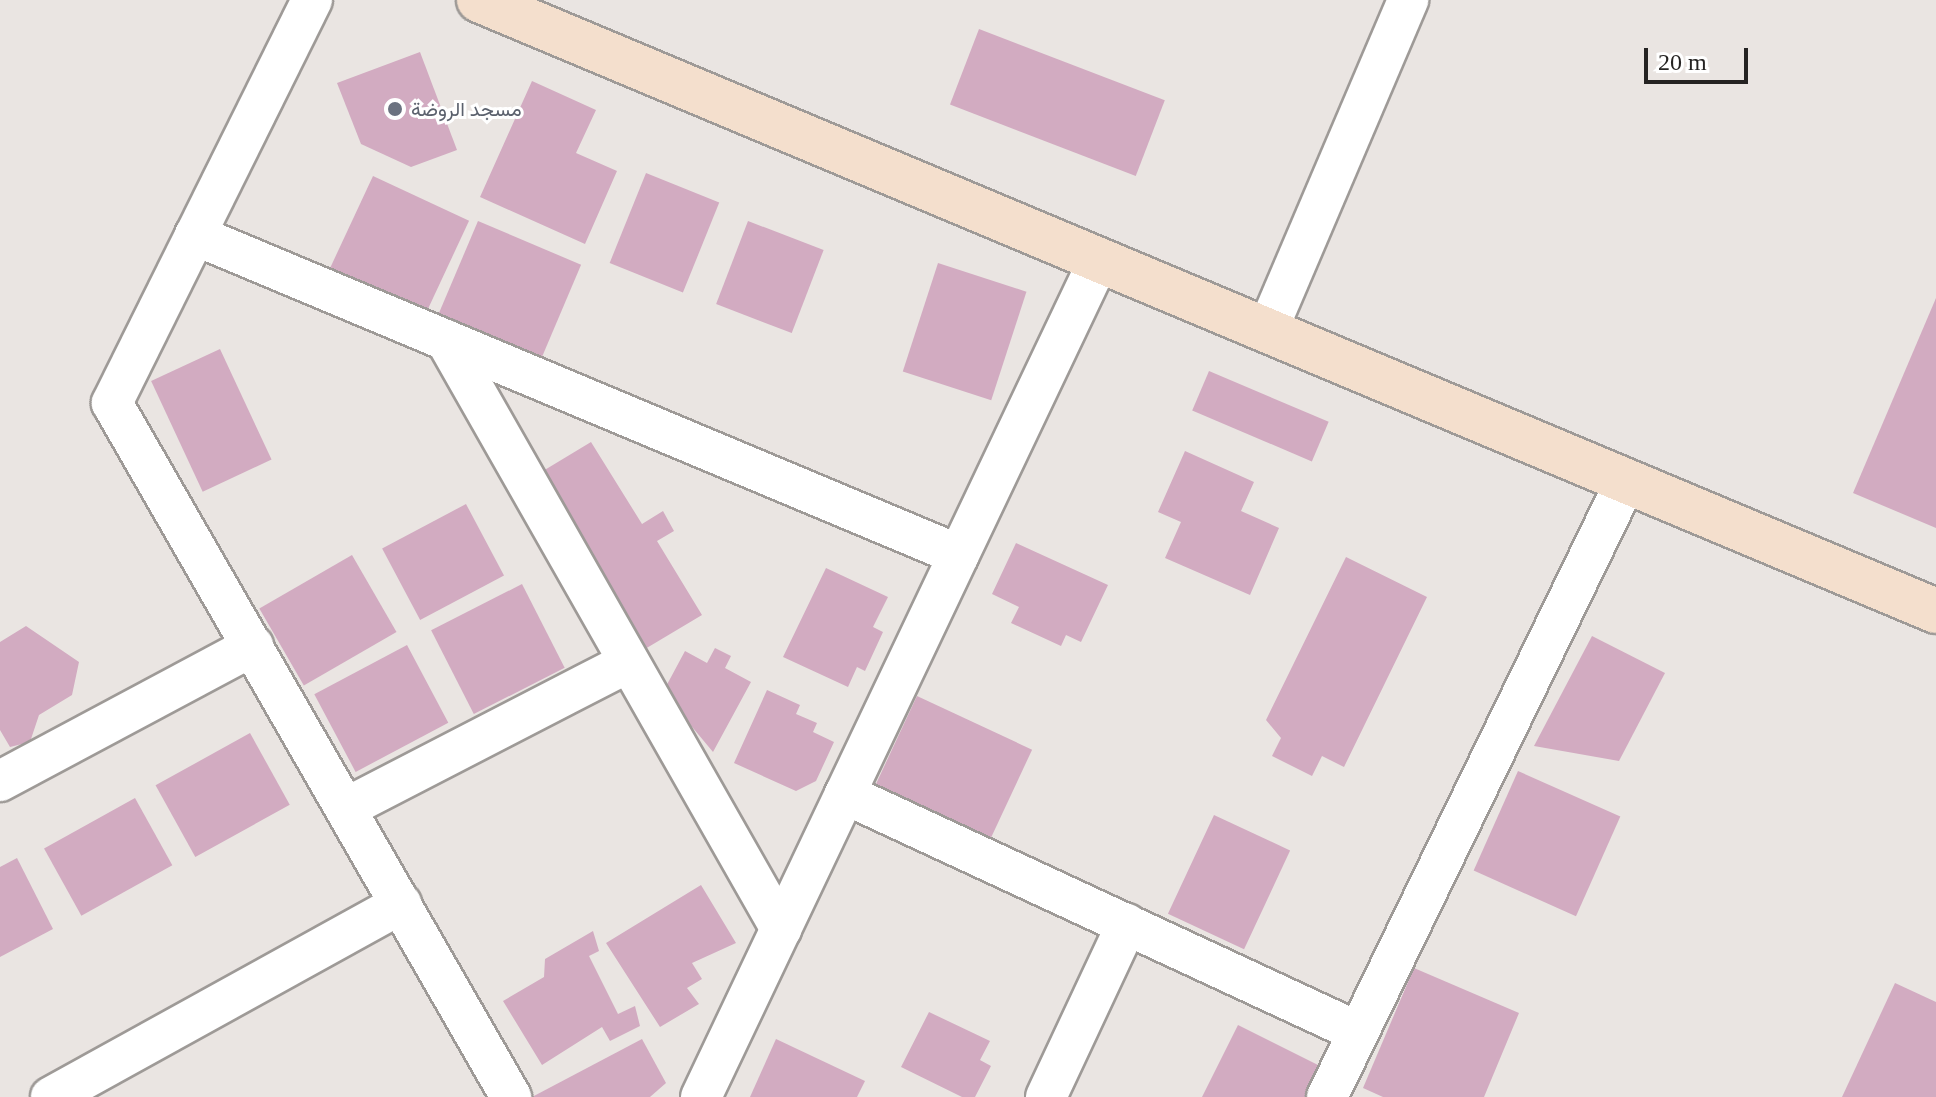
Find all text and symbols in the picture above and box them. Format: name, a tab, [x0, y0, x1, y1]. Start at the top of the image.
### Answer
scale bar	[1648, 32, 1752, 82]
text: 20 m	[1658, 49, 1707, 75]
place label: مسجد الروضة	[411, 97, 522, 121]
marker: مسجد الروضة	[386, 100, 404, 118]

